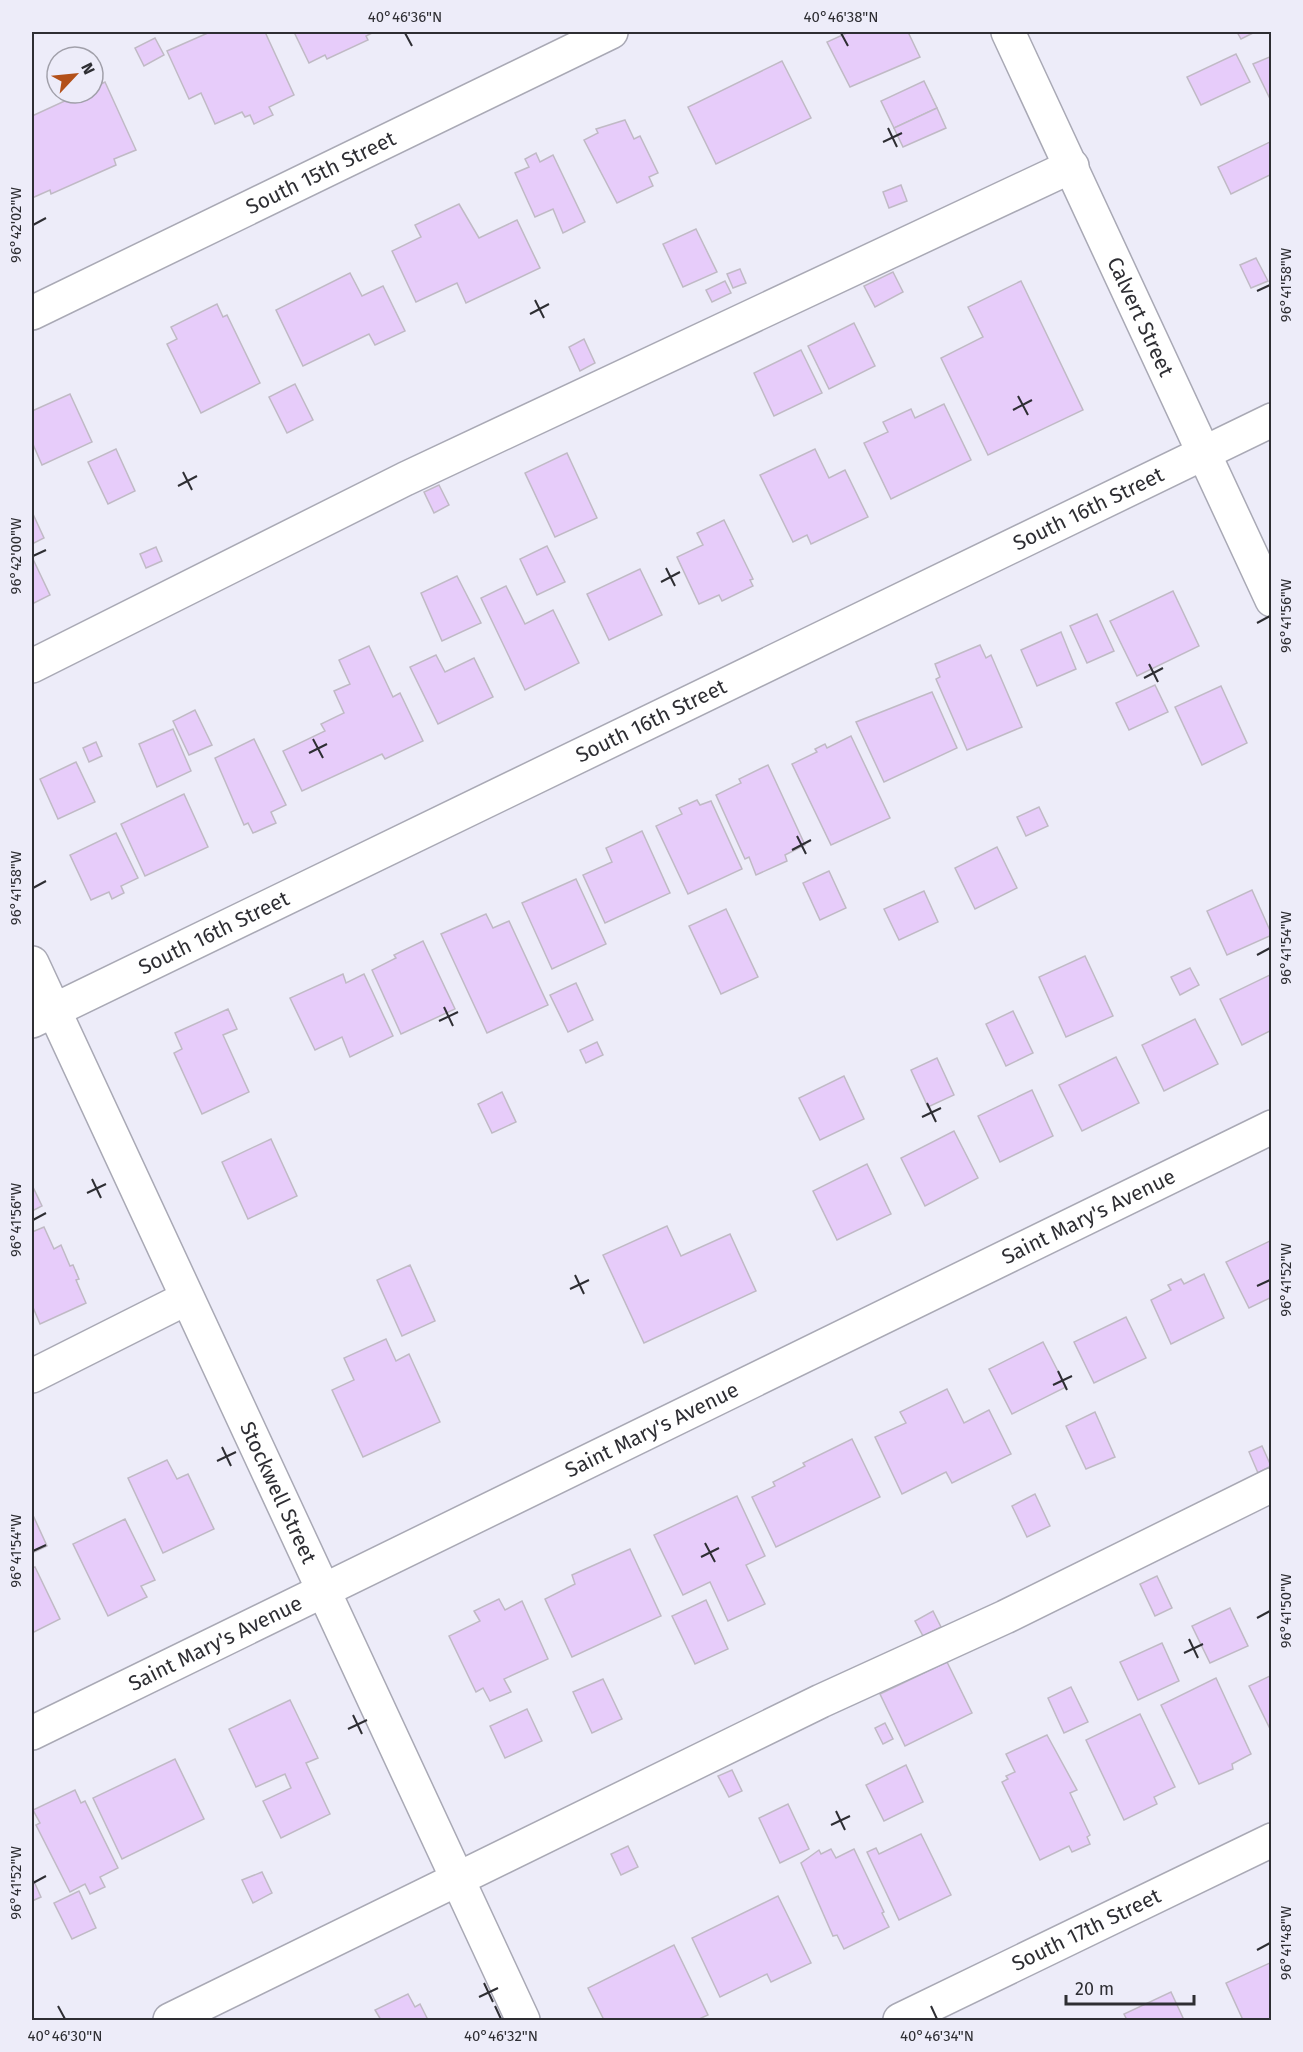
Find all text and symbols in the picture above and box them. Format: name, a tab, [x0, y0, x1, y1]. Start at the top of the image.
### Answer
text: 40°46'36"N	[368, 8, 442, 26]
text: 40°46'38"N	[804, 8, 878, 26]
north arrow	[45, 45, 105, 105]
text: N	[77, 60, 99, 78]
street label: South 15th Street	[242, 125, 400, 220]
text: 96°42'02"W	[7, 186, 25, 263]
text: 96°41'58"W	[1277, 247, 1295, 322]
street label: Calvert Street	[1101, 253, 1179, 381]
street label: South 16th Street	[1009, 461, 1168, 556]
text: 96°42'00"W	[7, 517, 25, 594]
text: 96°41'56"W	[1277, 578, 1295, 653]
street label: South 16th Street	[572, 673, 731, 768]
text: 96°41'58"W	[7, 850, 25, 925]
street label: South 16th Street	[134, 885, 294, 980]
text: 96°41'54"W	[1277, 911, 1295, 985]
street label: Saint Mary's Avenue	[997, 1163, 1180, 1270]
text: 96°41'56"W	[7, 1182, 25, 1257]
text: 96°41'52"W	[1277, 1243, 1295, 1317]
street label: Saint Mary's Avenue	[561, 1377, 743, 1483]
street label: Stockwell Street	[234, 1418, 322, 1568]
text: 96°41'54"W	[7, 1514, 25, 1588]
text: 96°41'50"W	[1277, 1573, 1295, 1648]
street label: Saint Mary's Avenue	[124, 1590, 306, 1697]
text: 96°41'52"W	[7, 1846, 25, 1920]
street label: South 17th Street	[1008, 1883, 1165, 1977]
text: 96°41'48"W	[1277, 1905, 1295, 1980]
scale bar	[1066, 1968, 1194, 2006]
text: 20 m	[1075, 1978, 1114, 2000]
text: 40°46'30"N	[27, 2027, 103, 2045]
text: 40°46'32"N	[464, 2027, 538, 2045]
text: 40°46'34"N	[900, 2027, 974, 2045]

